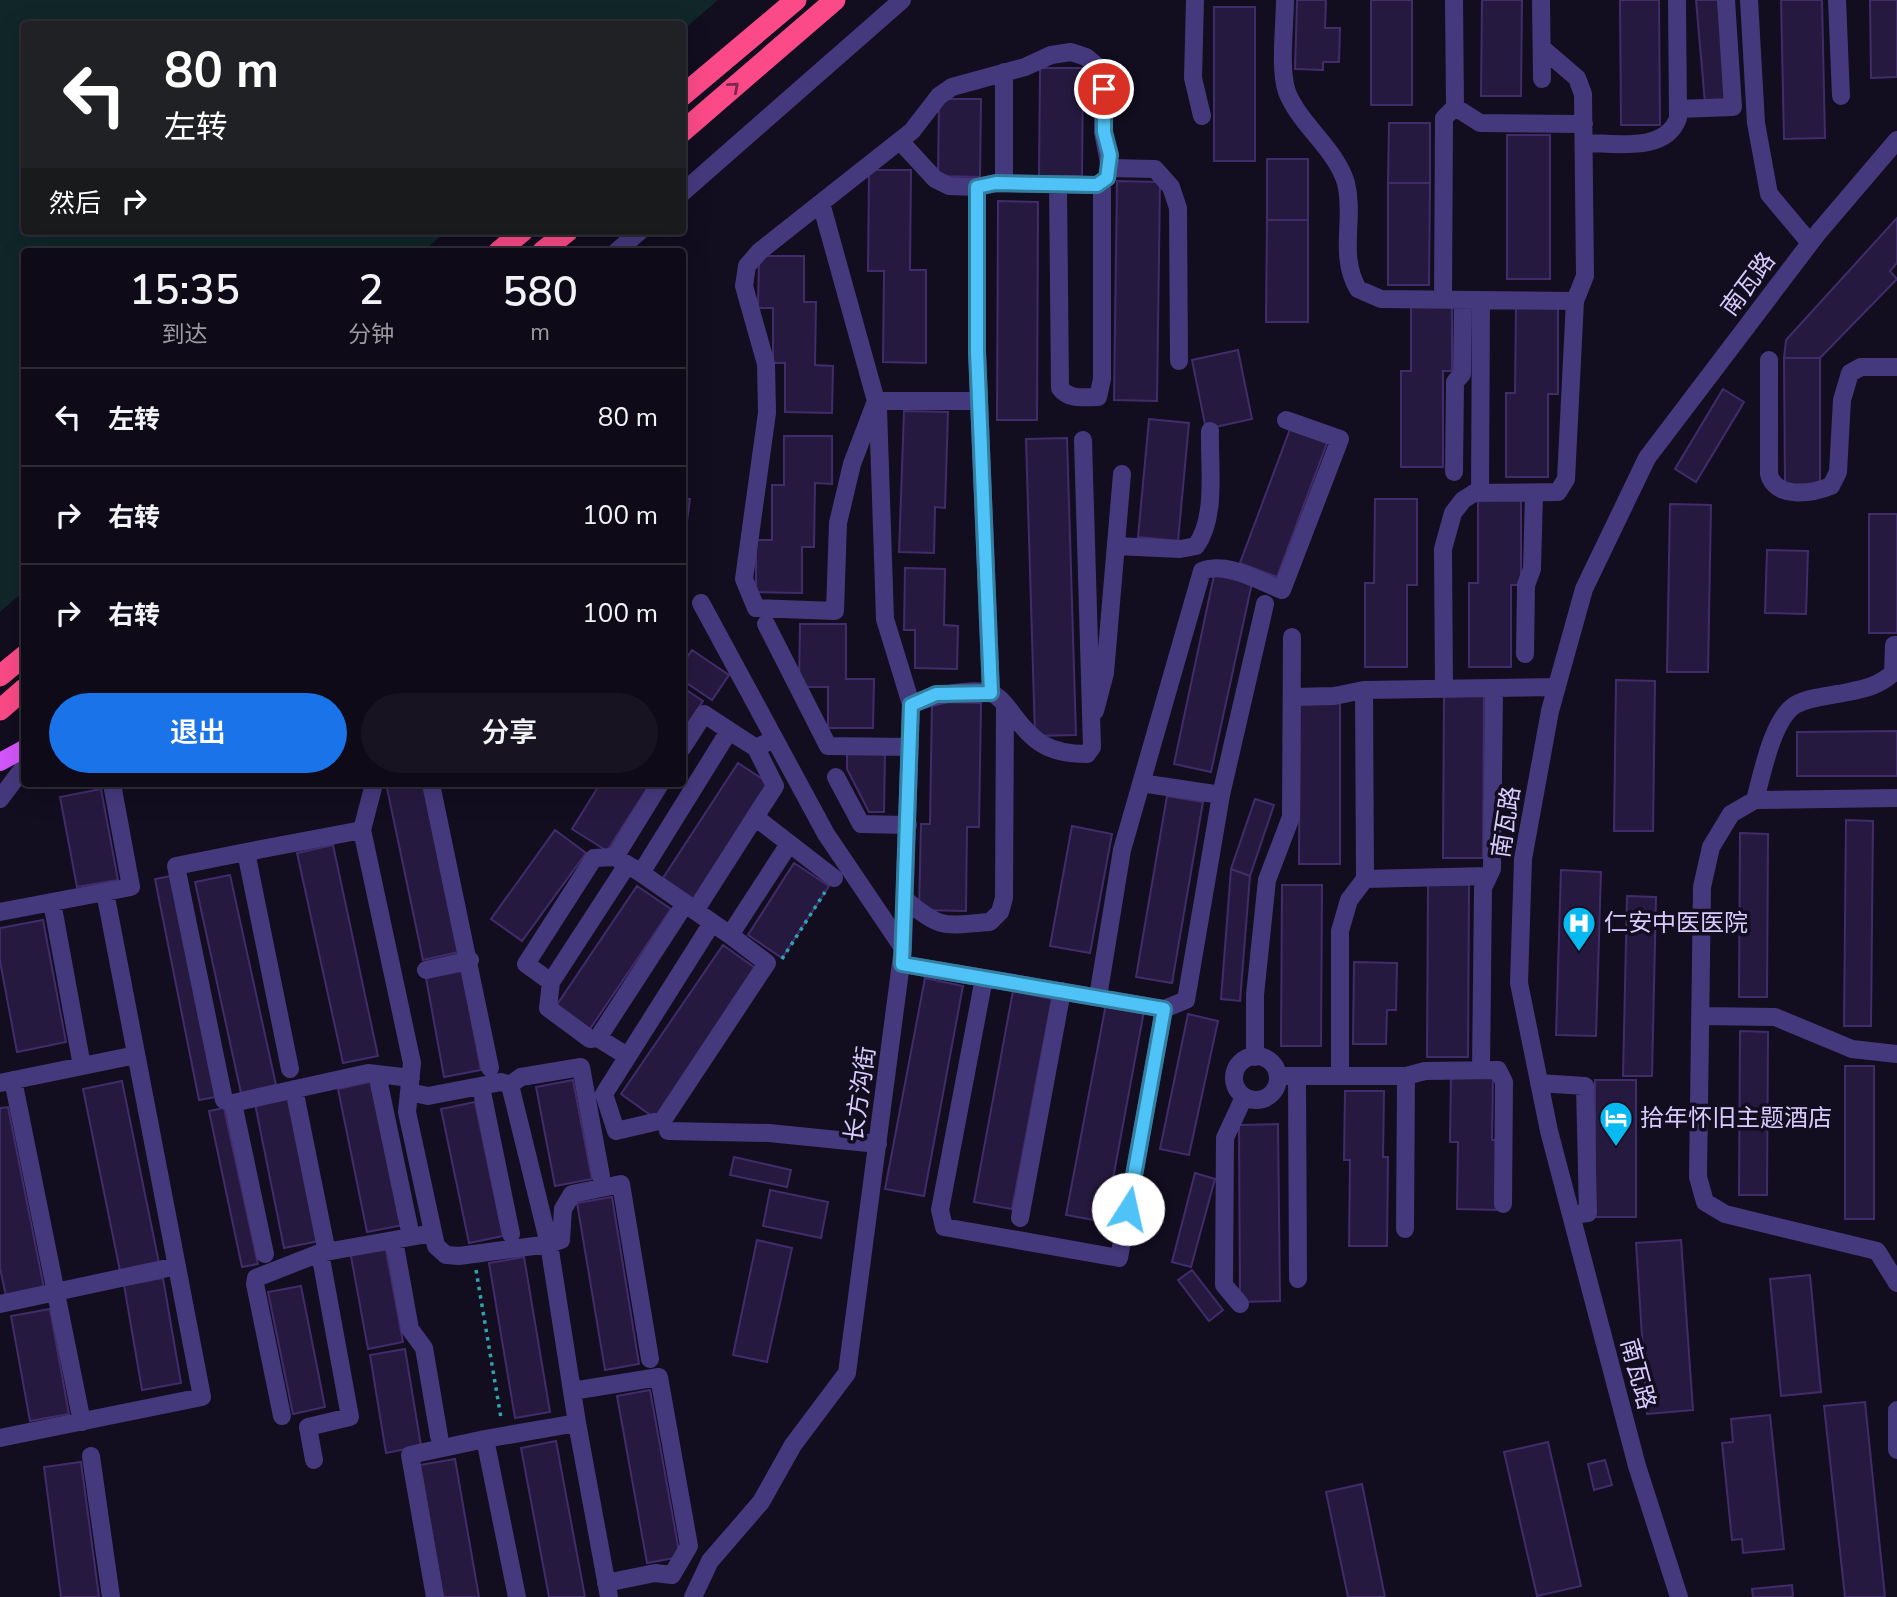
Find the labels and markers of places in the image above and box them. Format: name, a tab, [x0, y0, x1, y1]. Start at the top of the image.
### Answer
pin	[1074, 59, 1134, 119]
hospital icon: 仁安中医医院	[1560, 904, 1598, 953]
place label: 仁安中医医院	[1604, 907, 1748, 939]
hotel icon: 拾年怀旧主题酒店	[1597, 1099, 1635, 1148]
place label: 拾年怀旧主题酒店	[1640, 1102, 1832, 1134]

